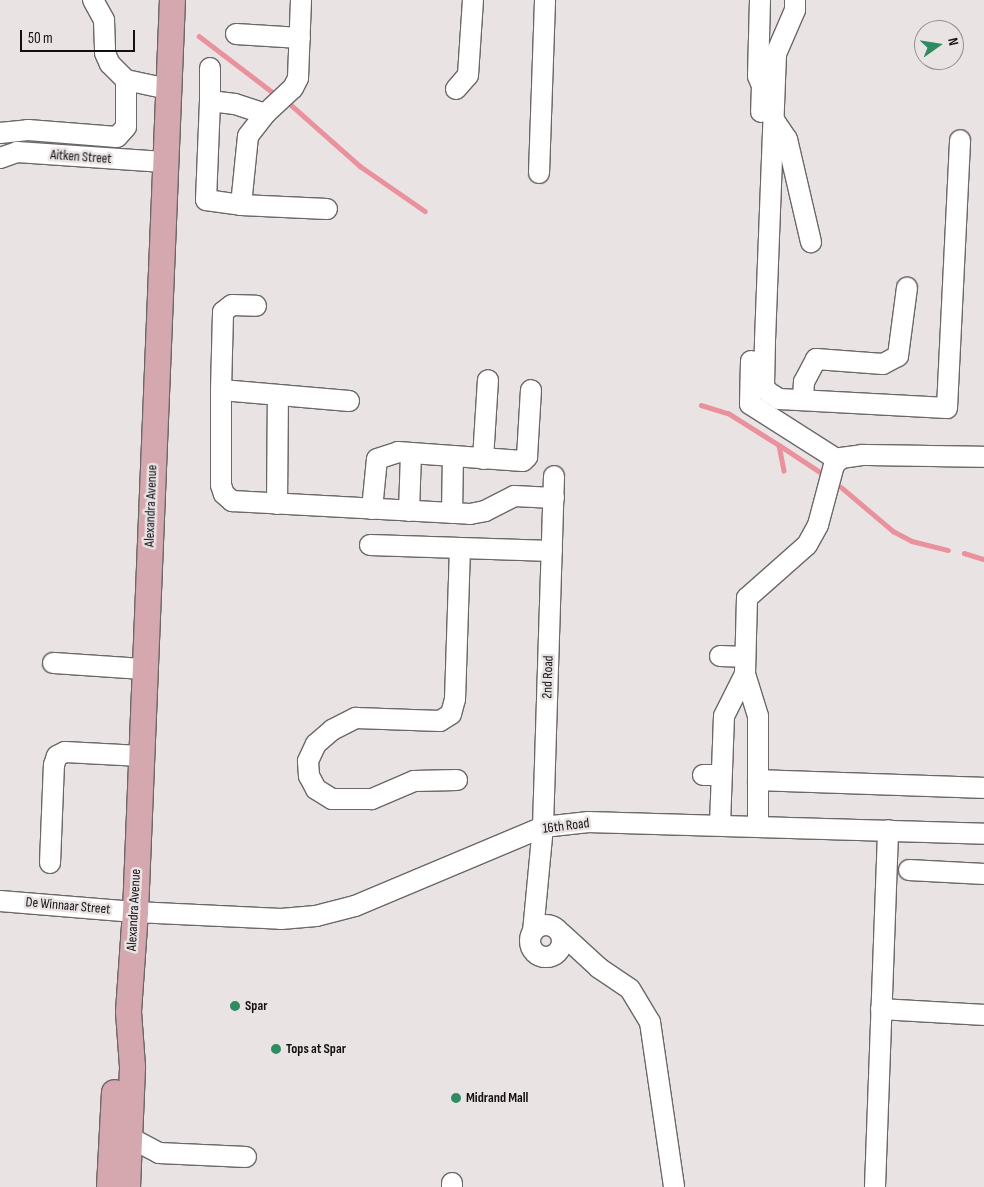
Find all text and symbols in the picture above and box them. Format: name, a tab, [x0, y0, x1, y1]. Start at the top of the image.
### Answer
scale bar	[22, 20, 138, 52]
north arrow	[914, 20, 964, 70]
text: 50 m	[28, 29, 53, 48]
text: N	[944, 36, 962, 47]
street label: Aitken Street	[50, 146, 112, 168]
street label: Alexandra Avenue	[141, 465, 161, 547]
street label: 2nd Road	[539, 655, 557, 699]
street label: 16th Road	[542, 815, 590, 837]
street label: Alexandra Avenue	[123, 868, 145, 952]
street label: De Winnaar Street	[25, 894, 111, 918]
place label: Spar	[245, 998, 267, 1014]
marker: Spar	[229, 1000, 241, 1012]
place label: Tops at Spar	[286, 1041, 346, 1057]
marker: Tops at Spar	[270, 1043, 282, 1055]
place label: Midrand Mall	[466, 1090, 528, 1106]
marker: Midrand Mall	[450, 1092, 462, 1104]

